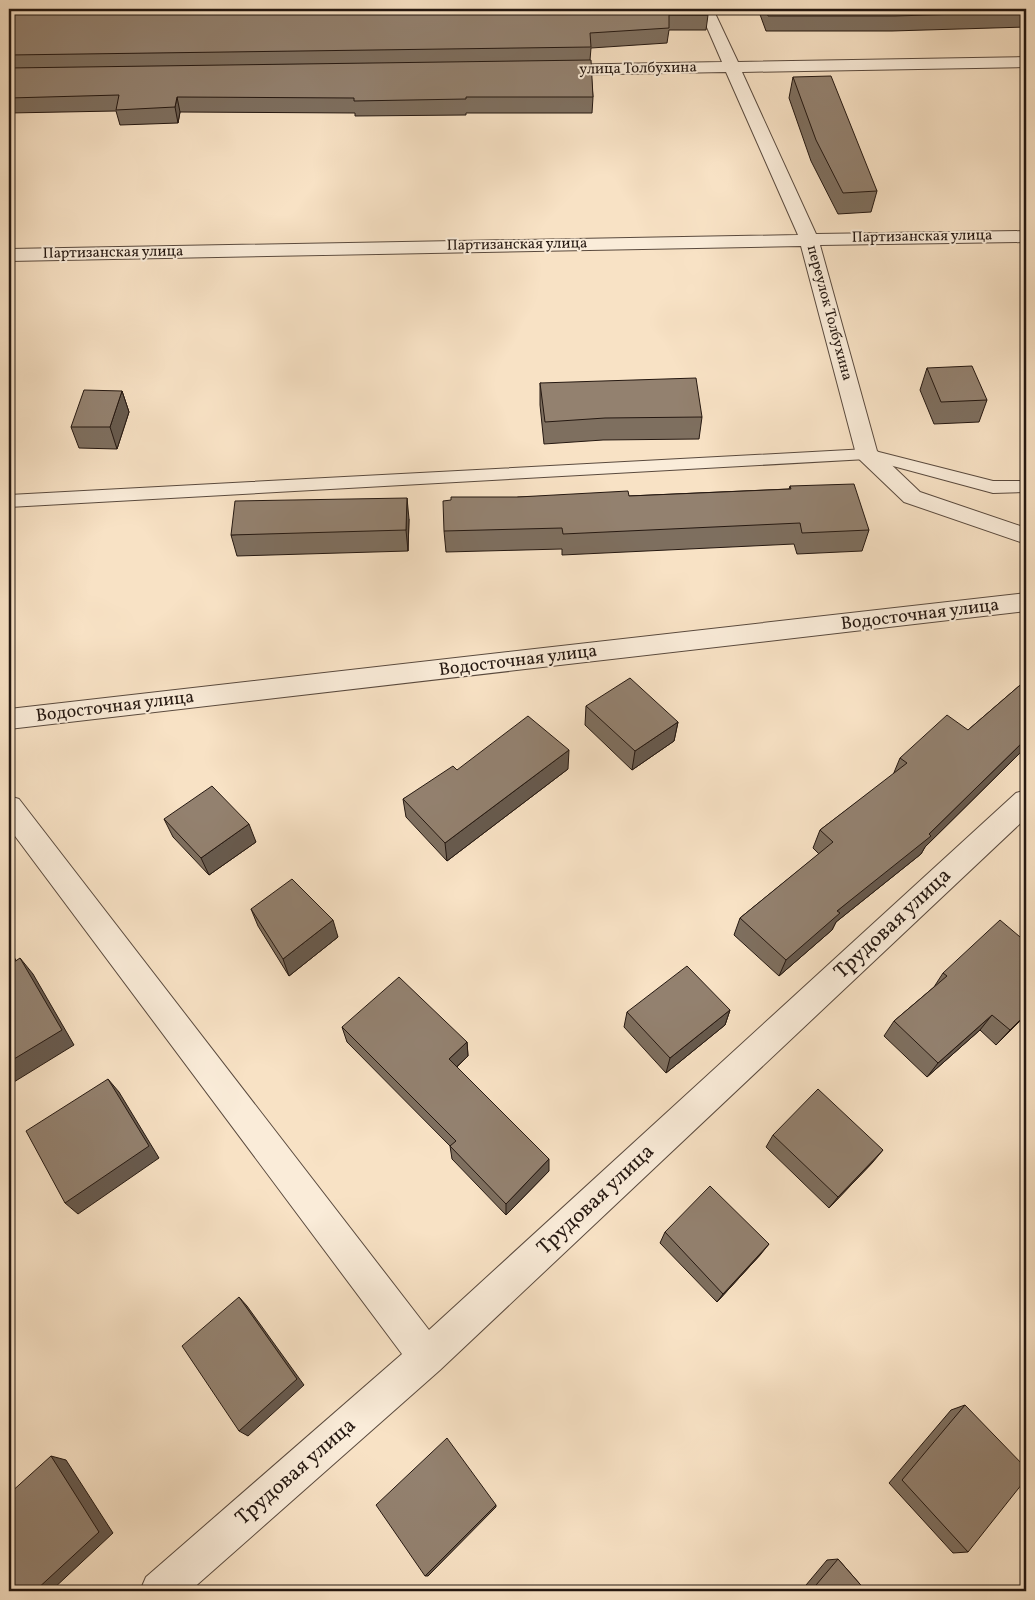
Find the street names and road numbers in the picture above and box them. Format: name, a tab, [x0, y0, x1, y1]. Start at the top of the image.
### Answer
street label: улица Толбухина	[579, 57, 697, 81]
street label: Партизанская улица	[851, 225, 993, 249]
street label: Партизанская улица	[446, 233, 588, 257]
street label: Партизанская улица	[42, 241, 184, 265]
street label: переулок Толбухина	[801, 243, 857, 383]
street label: Водосточная улица	[839, 593, 1001, 637]
street label: Водосточная улица	[437, 639, 599, 683]
street label: Водосточная улица	[34, 685, 196, 729]
street label: Трудовая улица	[828, 862, 958, 986]
street label: Трудовая улица	[531, 1138, 661, 1262]
street label: Трудовая улица	[229, 1411, 363, 1533]

